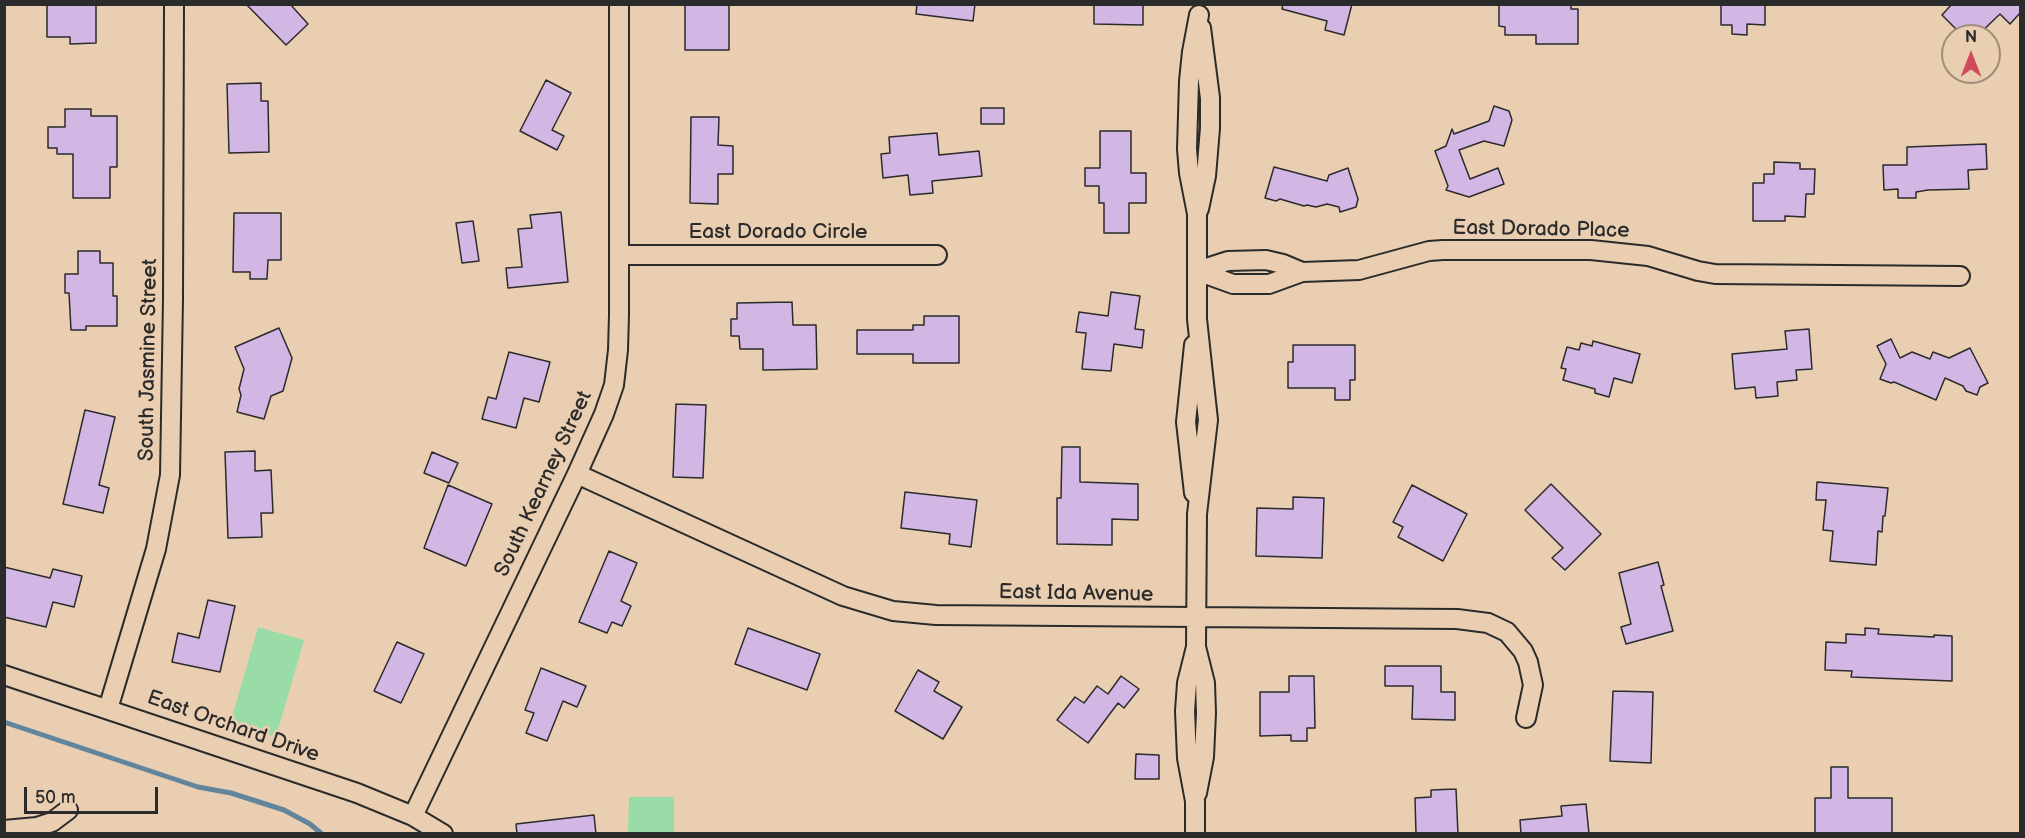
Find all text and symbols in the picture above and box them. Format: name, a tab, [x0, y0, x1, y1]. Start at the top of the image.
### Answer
north arrow	[1941, 24, 2001, 84]
text: N	[1965, 28, 1977, 47]
street label: East Dorado Place	[1452, 216, 1630, 244]
street label: East Dorado Circle	[688, 220, 868, 246]
street label: South Jasmine Street	[135, 259, 163, 461]
street label: South Kearney Street	[490, 387, 598, 581]
street label: East Ida Avenue	[998, 580, 1154, 608]
street label: East Orchard Drive	[144, 686, 322, 768]
scale bar	[27, 775, 160, 813]
text: 50 m	[35, 787, 76, 808]

